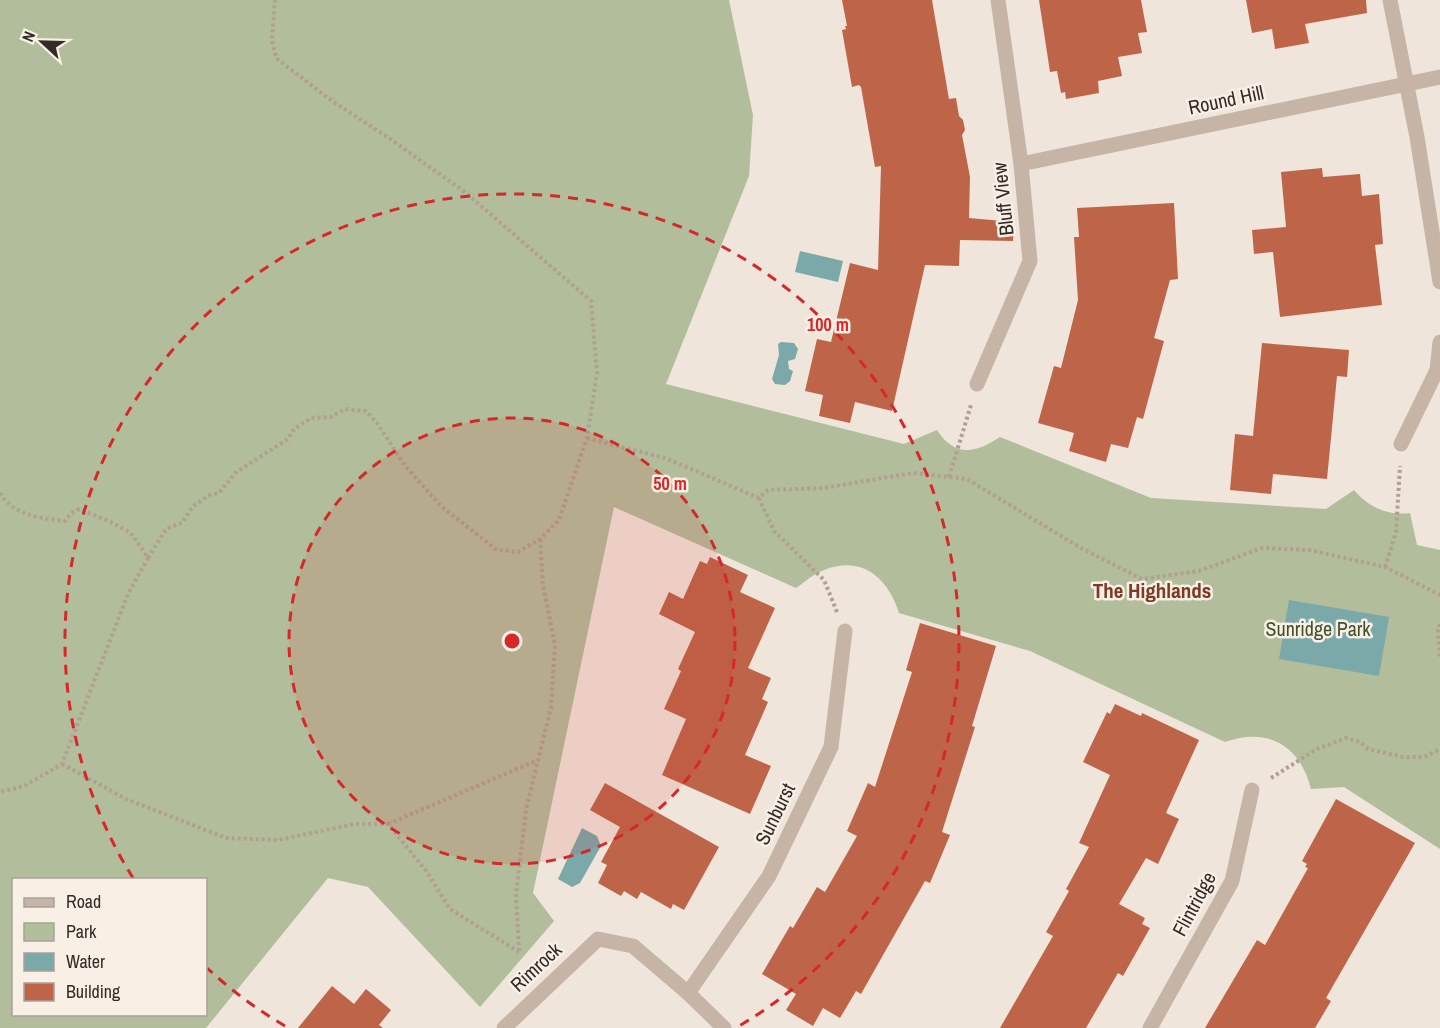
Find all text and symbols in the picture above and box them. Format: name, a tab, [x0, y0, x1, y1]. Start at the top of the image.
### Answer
north arrow	[12, 12, 72, 72]
text: N	[16, 28, 40, 45]
street label: Round Hill	[1186, 78, 1266, 121]
street label: Bluff View	[985, 161, 1020, 237]
text: 100 m	[807, 312, 849, 337]
text: 50 m	[653, 471, 687, 496]
district label: The Highlands	[1093, 576, 1211, 605]
park label: Sunridge Park	[1266, 615, 1371, 642]
centre of rings	[502, 631, 522, 651]
street label: Sunburst	[748, 778, 801, 849]
street label: Flintridge	[1165, 867, 1222, 941]
legend	[12, 878, 207, 1016]
text: Road	[66, 889, 101, 914]
text: Park	[66, 919, 97, 944]
street label: Rimrock	[504, 935, 568, 997]
text: Water	[66, 949, 105, 974]
text: Building	[66, 979, 121, 1004]

